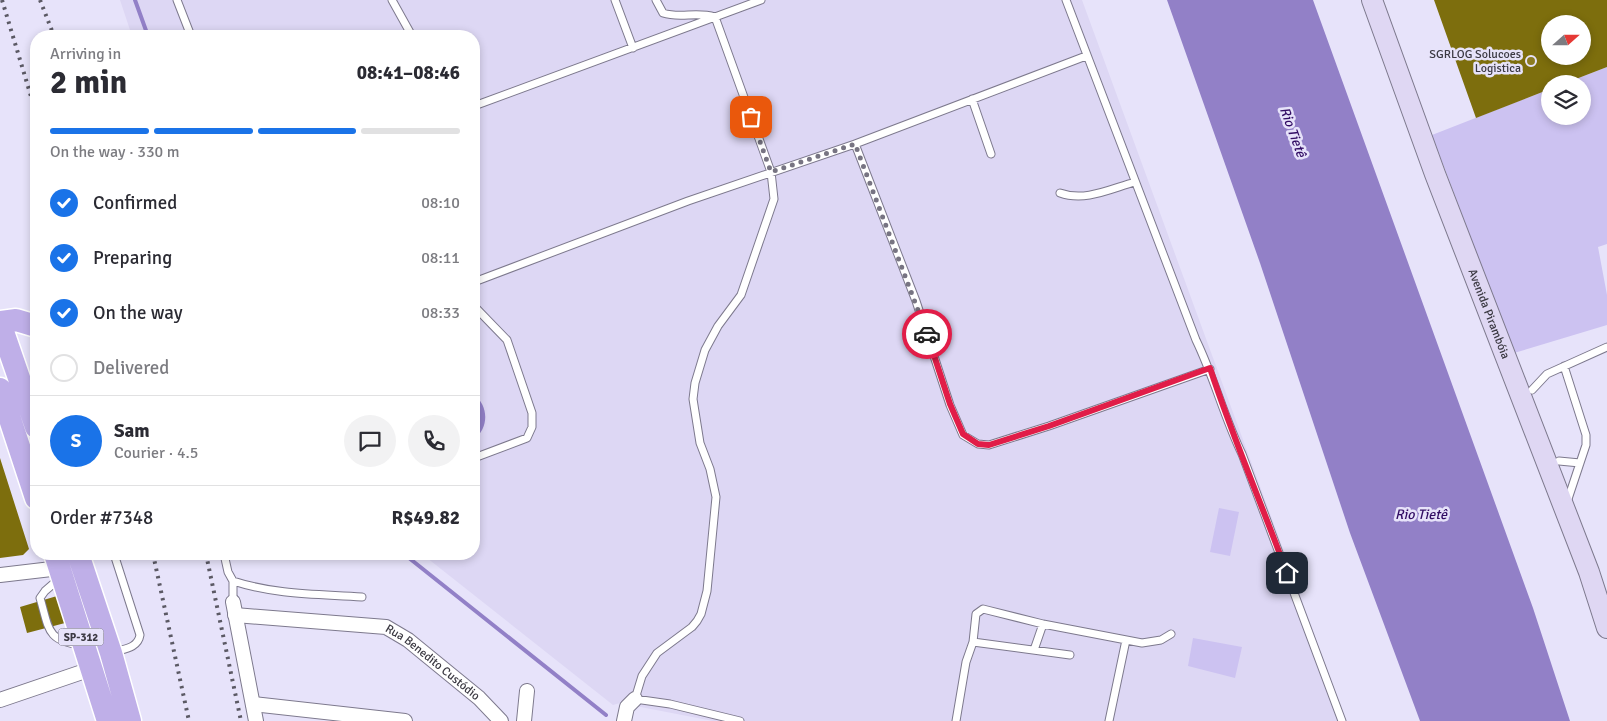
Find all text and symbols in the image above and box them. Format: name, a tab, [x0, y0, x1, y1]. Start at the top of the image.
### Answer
north arrow	[1541, 15, 1591, 65]
map controls	[1541, 15, 1591, 125]
text: Arriving in	[50, 44, 121, 64]
place label: SGRLOG Solucoes Logistica	[1429, 47, 1521, 76]
marker: SGRLOG Solucoes Logistica	[1525, 55, 1537, 67]
text: 08:41–08:46	[357, 61, 460, 85]
text: 2 min	[50, 63, 127, 102]
button: layers	[1541, 75, 1591, 125]
pin	[730, 96, 772, 138]
icon: bag	[737, 103, 765, 131]
water label: Rio Tietê	[1276, 105, 1310, 160]
text: On the way · 330 m	[50, 142, 180, 162]
icon: check	[50, 189, 78, 217]
text: Confirmed	[93, 191, 177, 215]
text: 08:10	[421, 193, 460, 213]
icon: check	[50, 244, 78, 272]
text: Preparing	[93, 246, 172, 270]
text: 08:11	[421, 248, 460, 268]
street label: Avenida Pirambóia	[1465, 267, 1513, 361]
icon: check	[50, 299, 78, 327]
text: On the way	[93, 301, 183, 325]
text: 08:33	[421, 303, 460, 323]
courier	[902, 309, 952, 359]
icon: car	[913, 320, 941, 348]
text: Delivered	[93, 356, 169, 380]
button: chat	[344, 415, 396, 467]
button: phone	[408, 415, 460, 467]
text: Sam	[114, 419, 150, 443]
text: S	[71, 429, 81, 453]
text: Courier · 4.5	[114, 443, 198, 463]
text: Order #7348	[50, 506, 153, 530]
text: R$49.82	[392, 506, 460, 530]
water label: Rio Tietê	[1395, 506, 1448, 523]
pin	[1266, 552, 1308, 594]
icon: home	[1273, 559, 1301, 587]
street label: Rua Benedito Custódio	[383, 621, 483, 703]
road number: SP-312	[58, 628, 104, 646]

